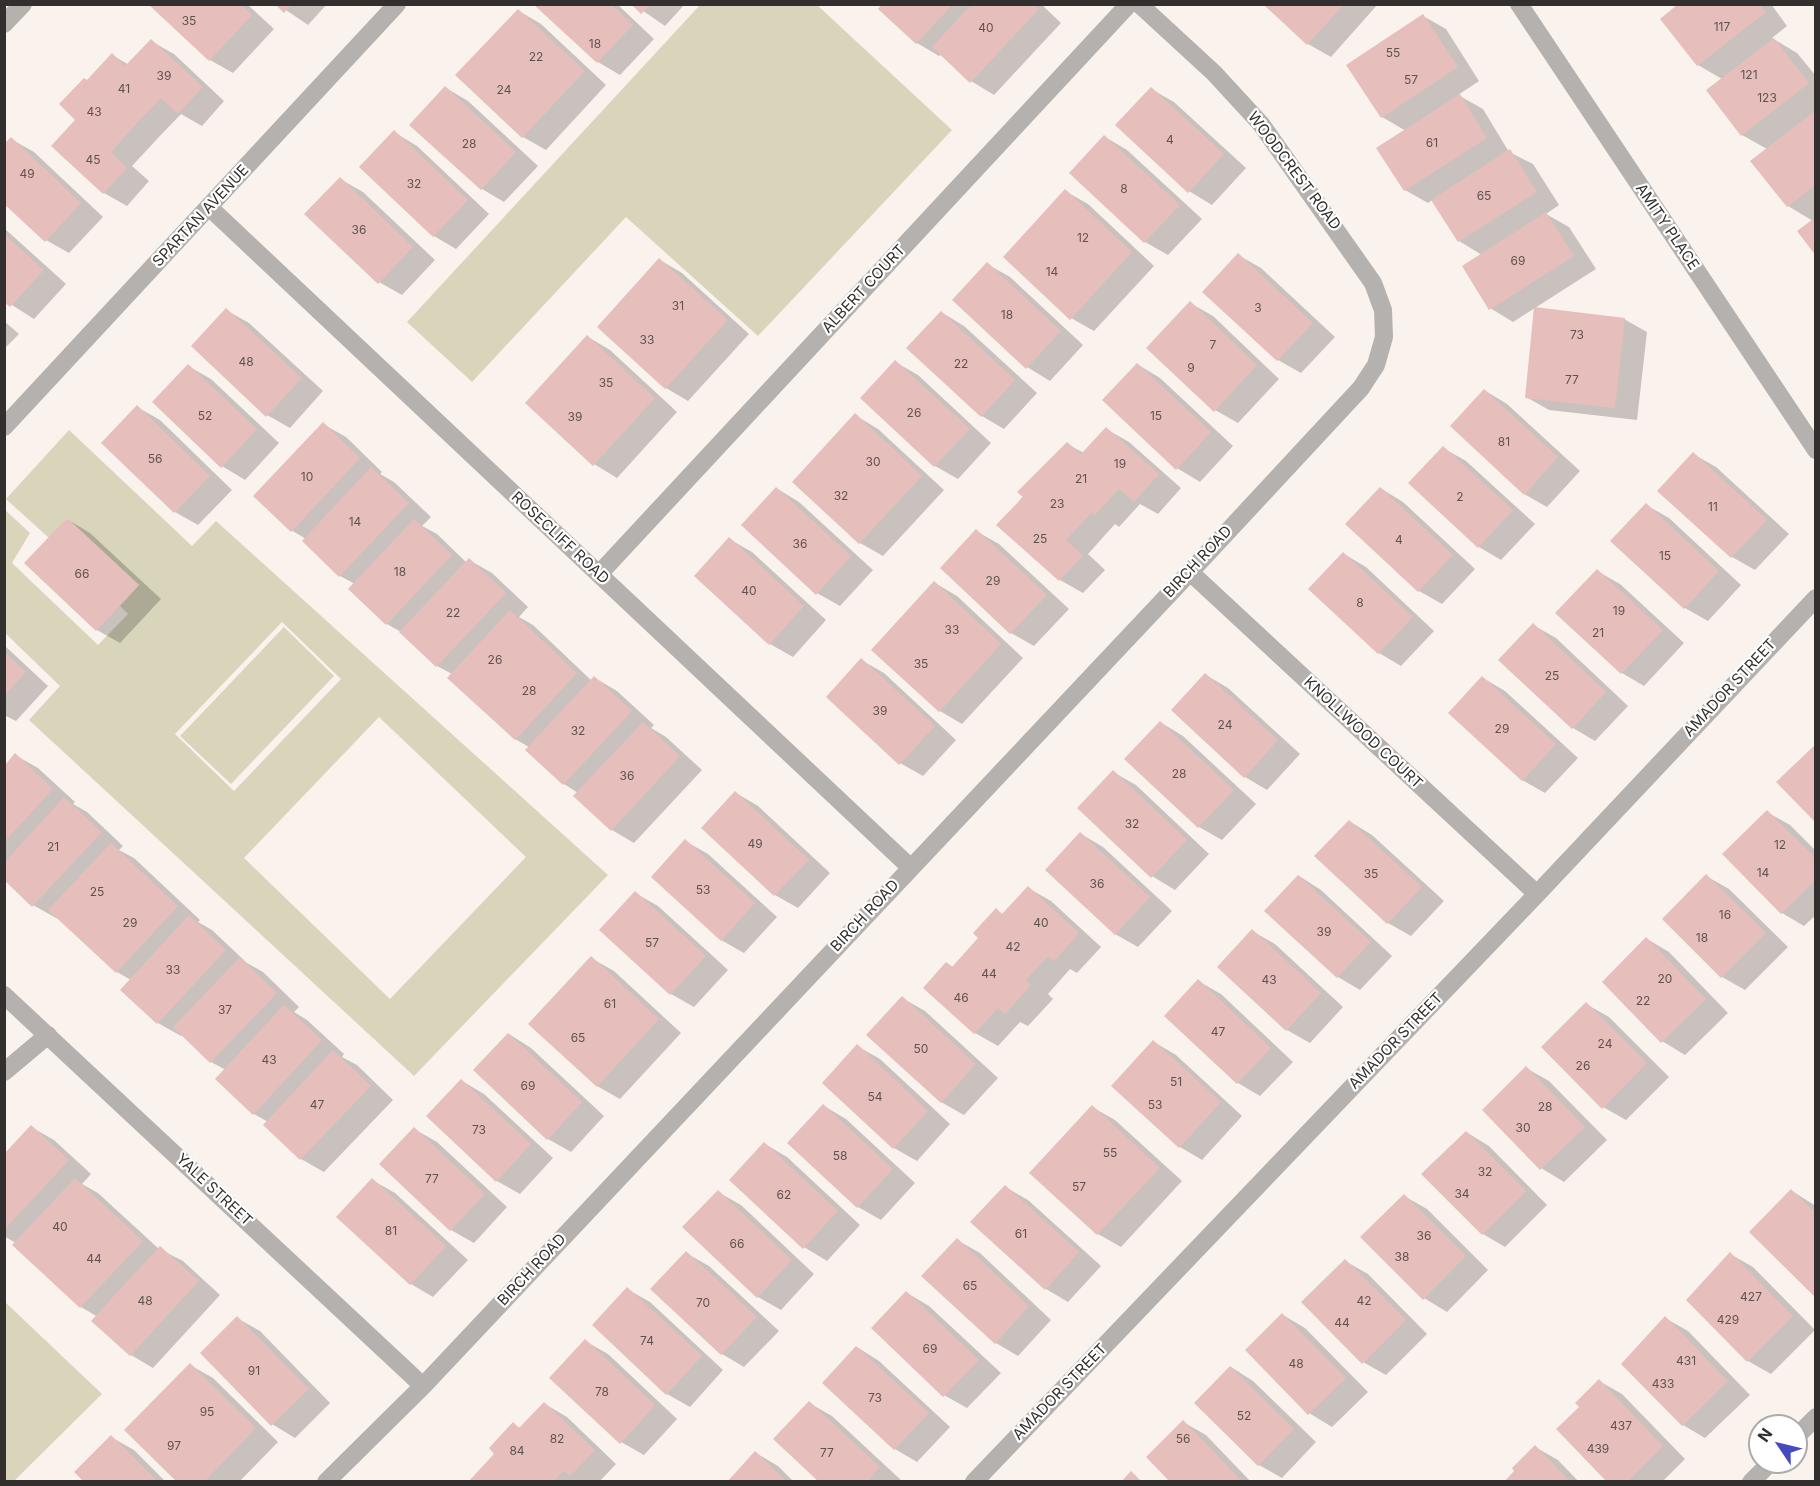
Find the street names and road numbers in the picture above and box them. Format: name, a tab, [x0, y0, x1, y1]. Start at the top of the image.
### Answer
street label: WOODCREST ROAD	[1244, 108, 1344, 234]
street label: SPARTAN AVENUE	[149, 161, 253, 271]
street label: AMITY PLACE	[1632, 180, 1702, 274]
street label: ALBERT COURT	[818, 241, 910, 337]
street label: ROSECLIFF ROAD	[507, 488, 613, 588]
street label: BIRCH ROAD	[1160, 522, 1236, 602]
street label: AMADOR STREET	[1680, 635, 1780, 741]
street label: KNOLLWOOD COURT	[1300, 673, 1426, 793]
street label: BIRCH ROAD	[827, 876, 903, 956]
street label: AMADOR STREET	[1345, 989, 1447, 1093]
street label: YALE STREET	[172, 1150, 256, 1230]
street label: BIRCH ROAD	[494, 1230, 570, 1310]
street label: AMADOR STREET	[1009, 1340, 1111, 1444]

